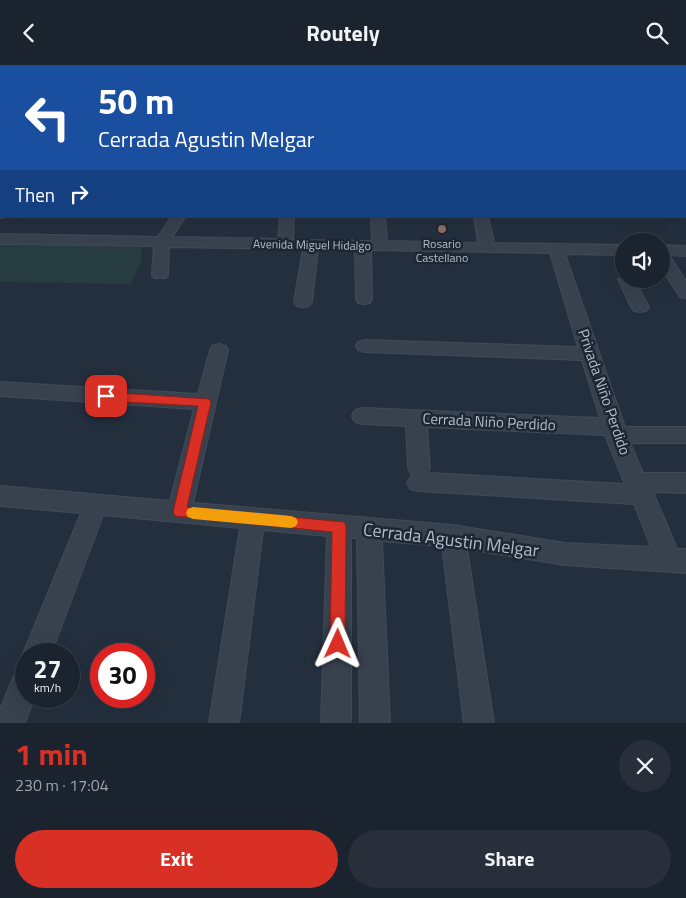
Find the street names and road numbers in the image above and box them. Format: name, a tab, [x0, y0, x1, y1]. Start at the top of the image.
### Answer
street label: Avenida Miguel Hidalgo	[253, 234, 371, 255]
street label: Privada Niño Perdido	[572, 326, 637, 458]
street label: Cerrada Niño Perdido	[422, 407, 556, 436]
street label: Cerrada Agustin Melgar	[362, 515, 541, 564]

